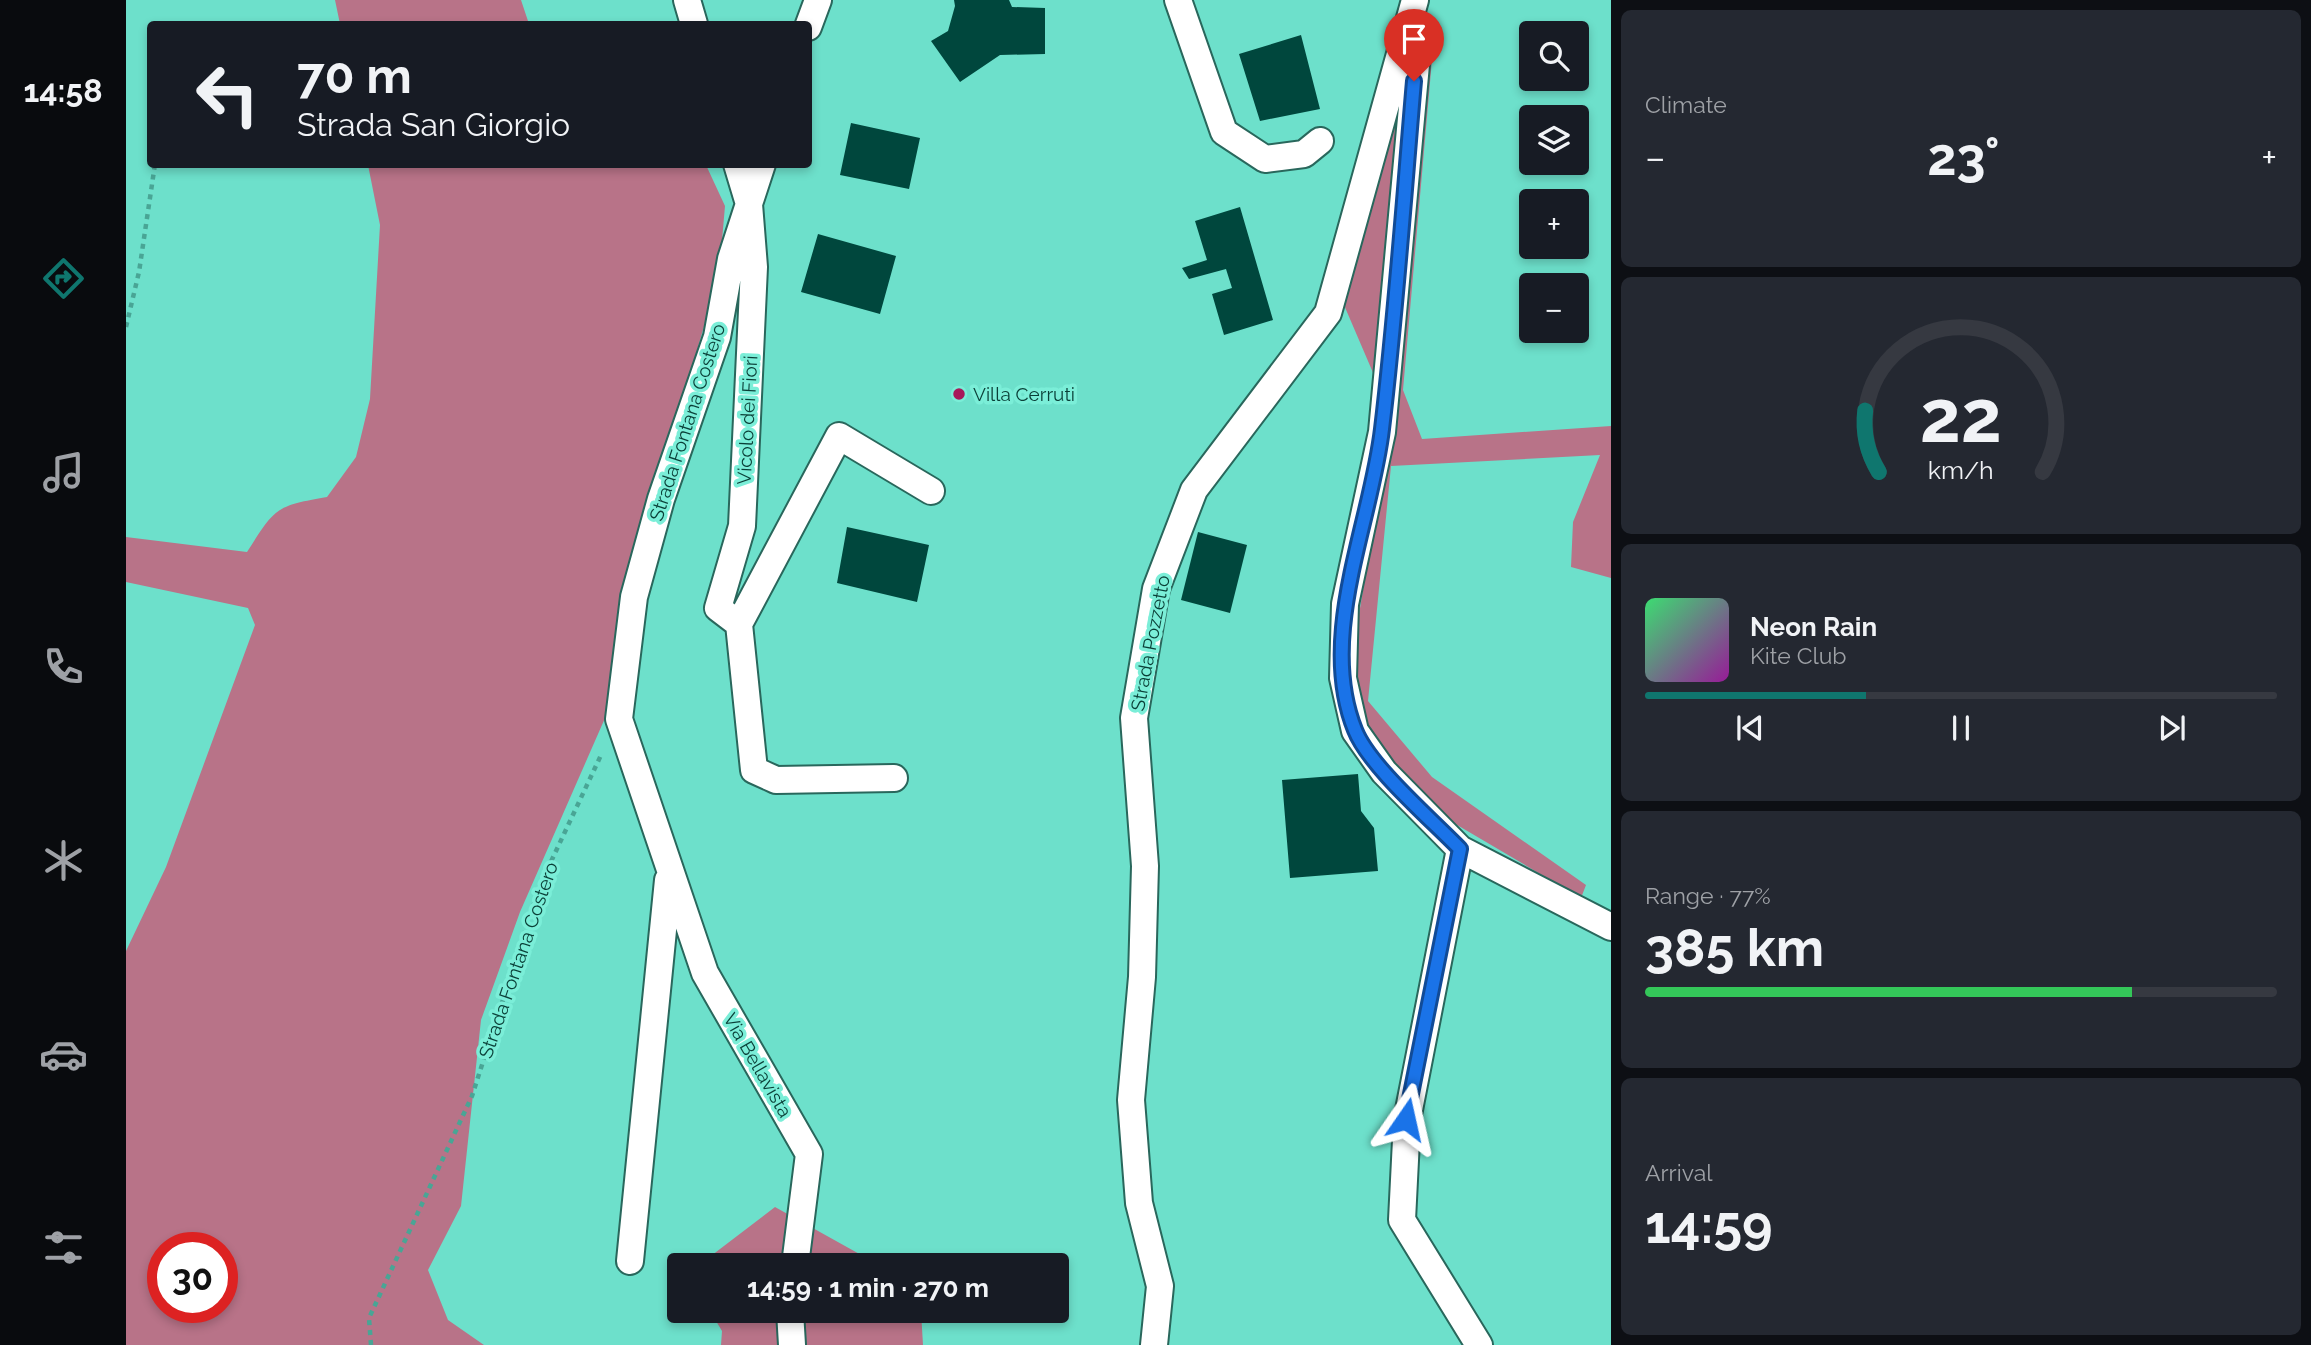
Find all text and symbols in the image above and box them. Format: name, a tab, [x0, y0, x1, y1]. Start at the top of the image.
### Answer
pin	[1384, 9, 1444, 81]
icon: arrive	[1395, 20, 1433, 58]
map controls	[1519, 21, 1589, 343]
button: search	[1519, 21, 1589, 91]
text: 70 m	[297, 47, 412, 104]
icon: left	[182, 49, 273, 140]
text: 14:58	[23, 72, 103, 109]
text: Climate	[1645, 91, 1727, 118]
button: layers	[1519, 105, 1589, 175]
text: Strada San Giorgio	[297, 106, 570, 143]
text: 23°	[1927, 126, 2000, 187]
text: −	[1645, 135, 1665, 180]
text: +	[2261, 135, 2277, 180]
button: +	[1519, 189, 1589, 259]
icon: directions	[39, 254, 88, 303]
button: −	[1519, 273, 1589, 343]
street label: Strada Fontana Costero	[645, 321, 729, 523]
street label: Vicolo dei Fiori	[733, 355, 761, 485]
text: 22	[1920, 374, 2002, 459]
place label: Villa Cerruti	[973, 383, 1075, 405]
marker: Villa Cerruti	[951, 386, 967, 402]
icon: music	[39, 448, 88, 497]
text: km/h	[1928, 454, 1994, 484]
street label: Strada Pozzetto	[1126, 573, 1174, 713]
text: Neon Rain	[1750, 612, 1877, 642]
icon: phone	[39, 642, 88, 691]
text: Kite Club	[1750, 642, 1847, 669]
icon: previous	[1731, 709, 1769, 747]
icon: pause	[1942, 709, 1980, 747]
icon: next	[2153, 709, 2191, 747]
icon: climate	[39, 836, 88, 885]
street label: Strada Fontana Costero	[474, 859, 562, 1061]
text: Range · 77%	[1645, 882, 1771, 909]
text: 385 km	[1645, 917, 1824, 978]
street label: Via Bellavista	[719, 1009, 797, 1121]
icon: car	[39, 1030, 88, 1079]
position arrow	[1369, 1082, 1443, 1156]
text: Arrival	[1645, 1159, 1712, 1186]
text: 14:59	[1645, 1194, 1773, 1255]
icon: filters	[39, 1223, 88, 1272]
speed limit sign: 30	[147, 1232, 238, 1323]
text: 14:59 · 1 min · 270 m	[747, 1273, 989, 1303]

